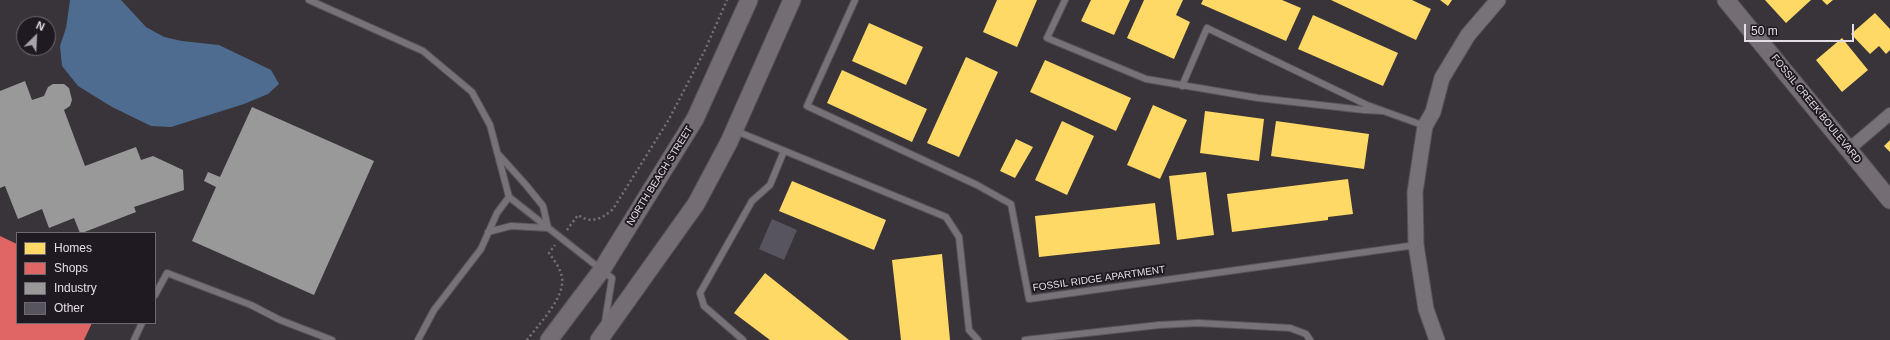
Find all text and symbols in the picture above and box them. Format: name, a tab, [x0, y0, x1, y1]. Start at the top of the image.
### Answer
north arrow	[16, 16, 56, 56]
scale bar	[1746, 16, 1856, 42]
text: N	[34, 19, 47, 33]
text: 50 m	[1751, 24, 1778, 38]
street label: FOSSIL CREEK BOULEVARD	[1768, 52, 1864, 166]
street label: NORTH BEACH STREET	[624, 124, 696, 228]
legend	[16, 232, 156, 324]
text: Homes	[54, 241, 92, 255]
text: Shops	[54, 261, 88, 275]
street label: FOSSIL RIDGE APARTMENT	[1032, 264, 1166, 294]
text: Industry	[54, 281, 97, 295]
text: Other	[54, 301, 84, 315]

